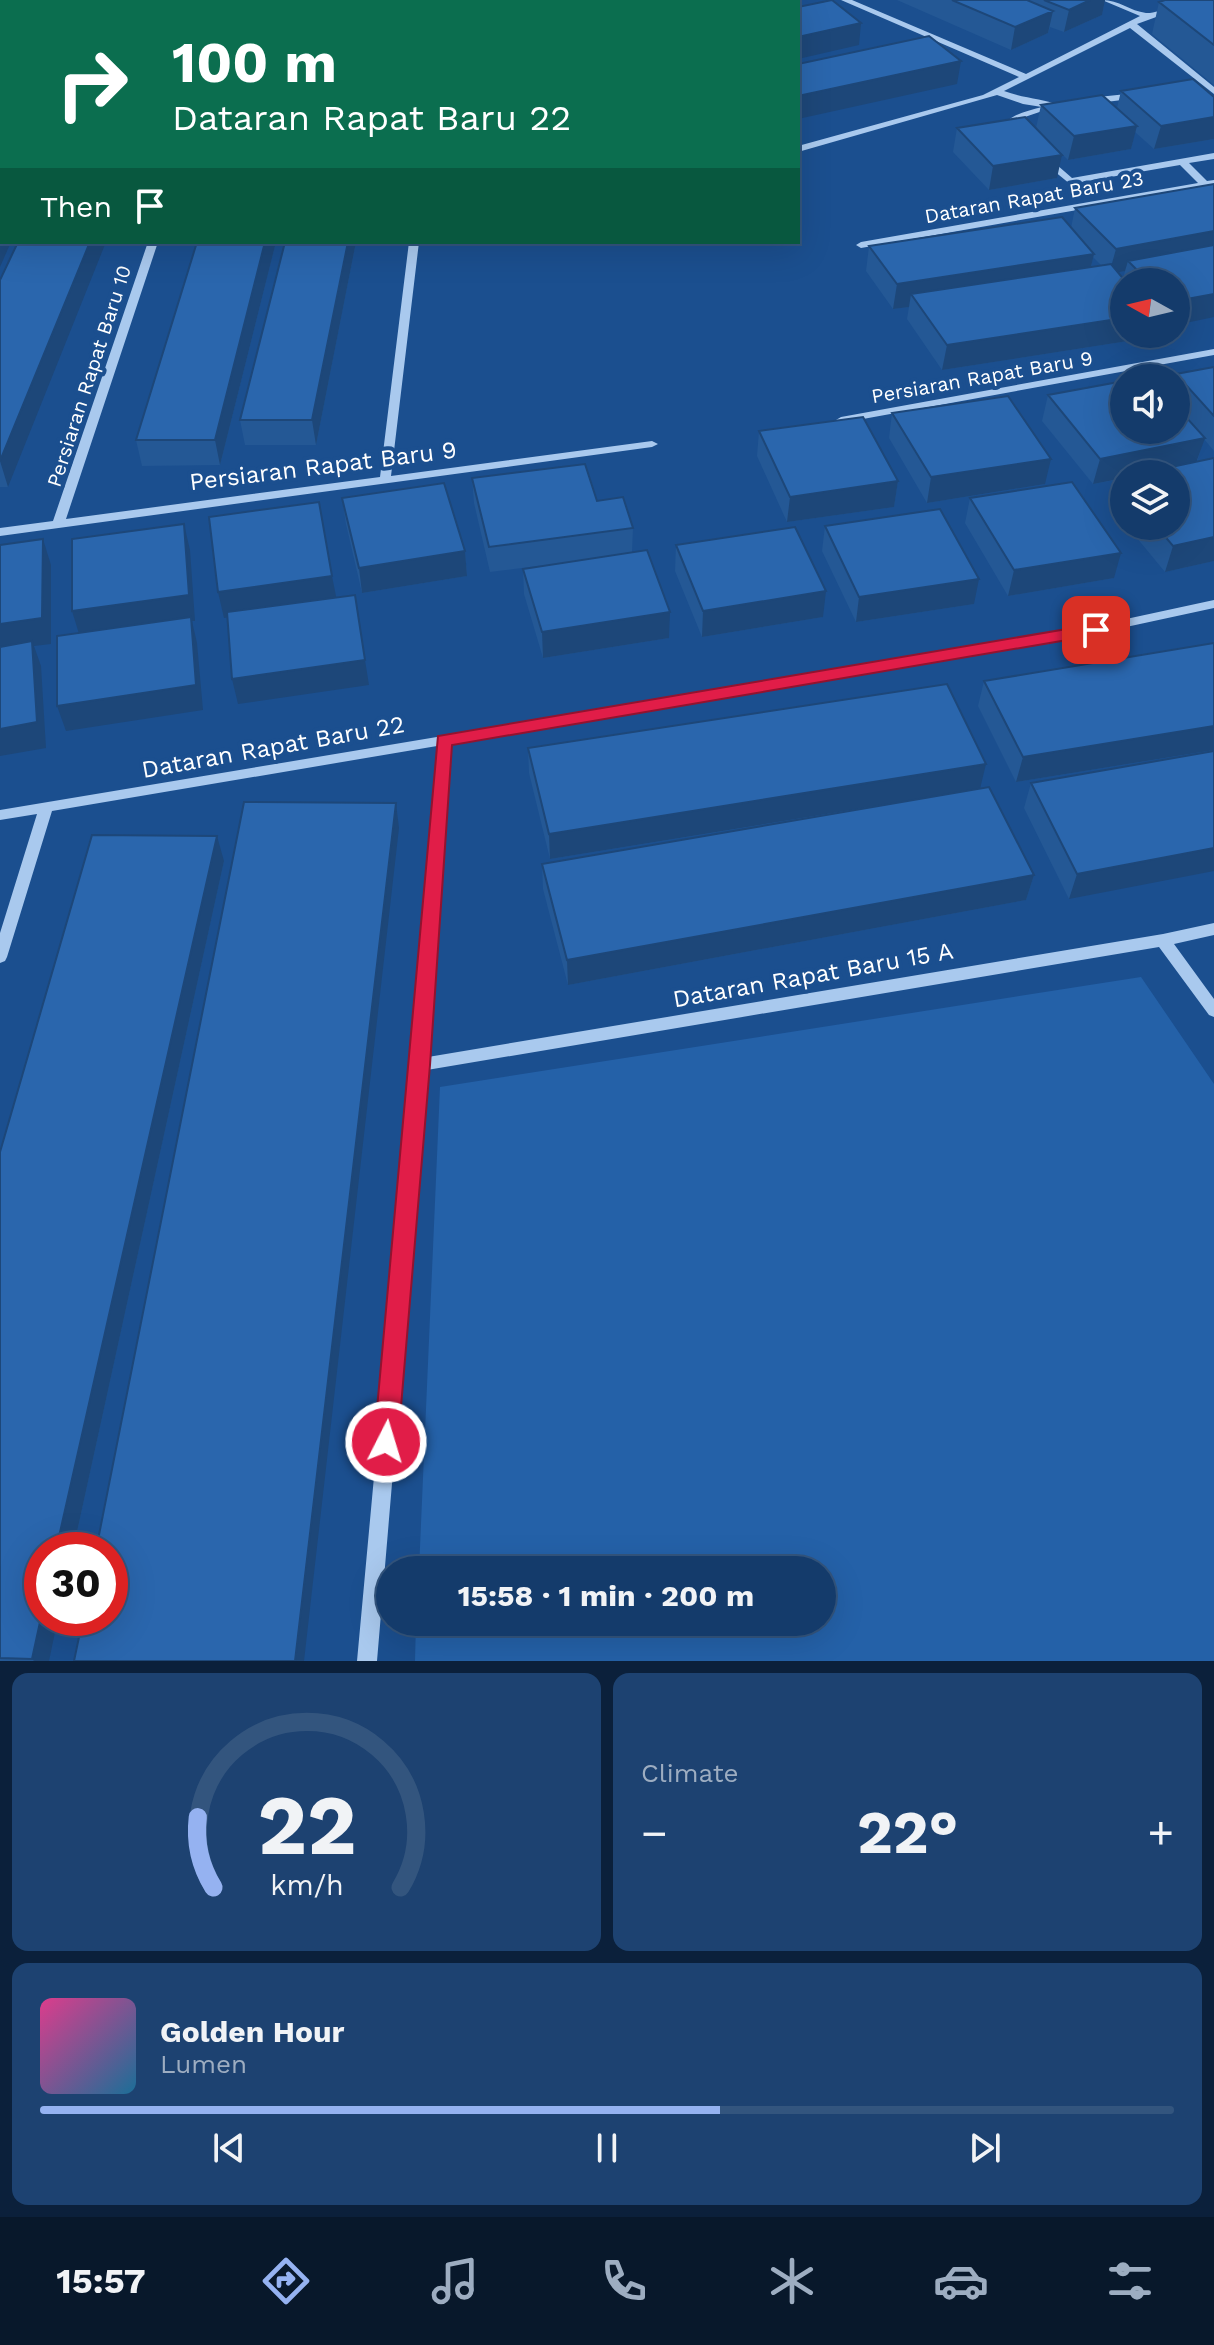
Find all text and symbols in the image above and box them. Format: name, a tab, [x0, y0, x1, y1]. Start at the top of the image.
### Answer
text: 100 m	[172, 30, 337, 96]
icon: right	[40, 32, 144, 136]
text: Dataran Rapat Baru 22	[172, 97, 571, 139]
street label: Dataran Rapat Baru 23	[923, 166, 1145, 228]
icon: arrive	[128, 184, 172, 228]
text: Then	[40, 189, 112, 224]
street label: Persiaran Rapat Baru 10	[42, 262, 136, 490]
north arrow	[1110, 268, 1190, 348]
map controls	[1110, 268, 1190, 540]
street label: Persiaran Rapat Baru 9	[870, 346, 1094, 408]
button: sound	[1110, 364, 1190, 444]
street label: Persiaran Rapat Baru 9	[188, 436, 458, 496]
button: layers	[1110, 460, 1190, 540]
pin	[1062, 596, 1130, 664]
icon: arrive	[1074, 608, 1118, 652]
street label: Dataran Rapat Baru 22	[140, 710, 406, 784]
street label: Dataran Rapat Baru 15 A	[671, 937, 955, 1013]
position arrow	[344, 1400, 428, 1484]
speed limit sign: 30	[24, 1532, 128, 1636]
text: 15:58 · 1 min · 200 m	[458, 1578, 754, 1613]
text: Climate	[641, 1758, 739, 1788]
text: 22	[257, 1777, 356, 1874]
text: 22°	[857, 1797, 958, 1868]
text: −	[641, 1807, 668, 1859]
text: +	[1147, 1807, 1174, 1859]
text: km/h	[270, 1868, 343, 1902]
text: Golden Hour	[160, 2014, 344, 2049]
text: Lumen	[160, 2049, 247, 2079]
icon: previous	[207, 2126, 251, 2170]
icon: pause	[585, 2126, 629, 2170]
icon: next	[963, 2126, 1007, 2170]
icon: directions	[258, 2253, 314, 2309]
icon: music	[427, 2253, 483, 2309]
icon: phone	[596, 2253, 652, 2309]
icon: climate	[764, 2253, 820, 2309]
icon: car	[933, 2253, 989, 2309]
icon: filters	[1102, 2253, 1158, 2309]
text: 15:57	[56, 2260, 146, 2302]

